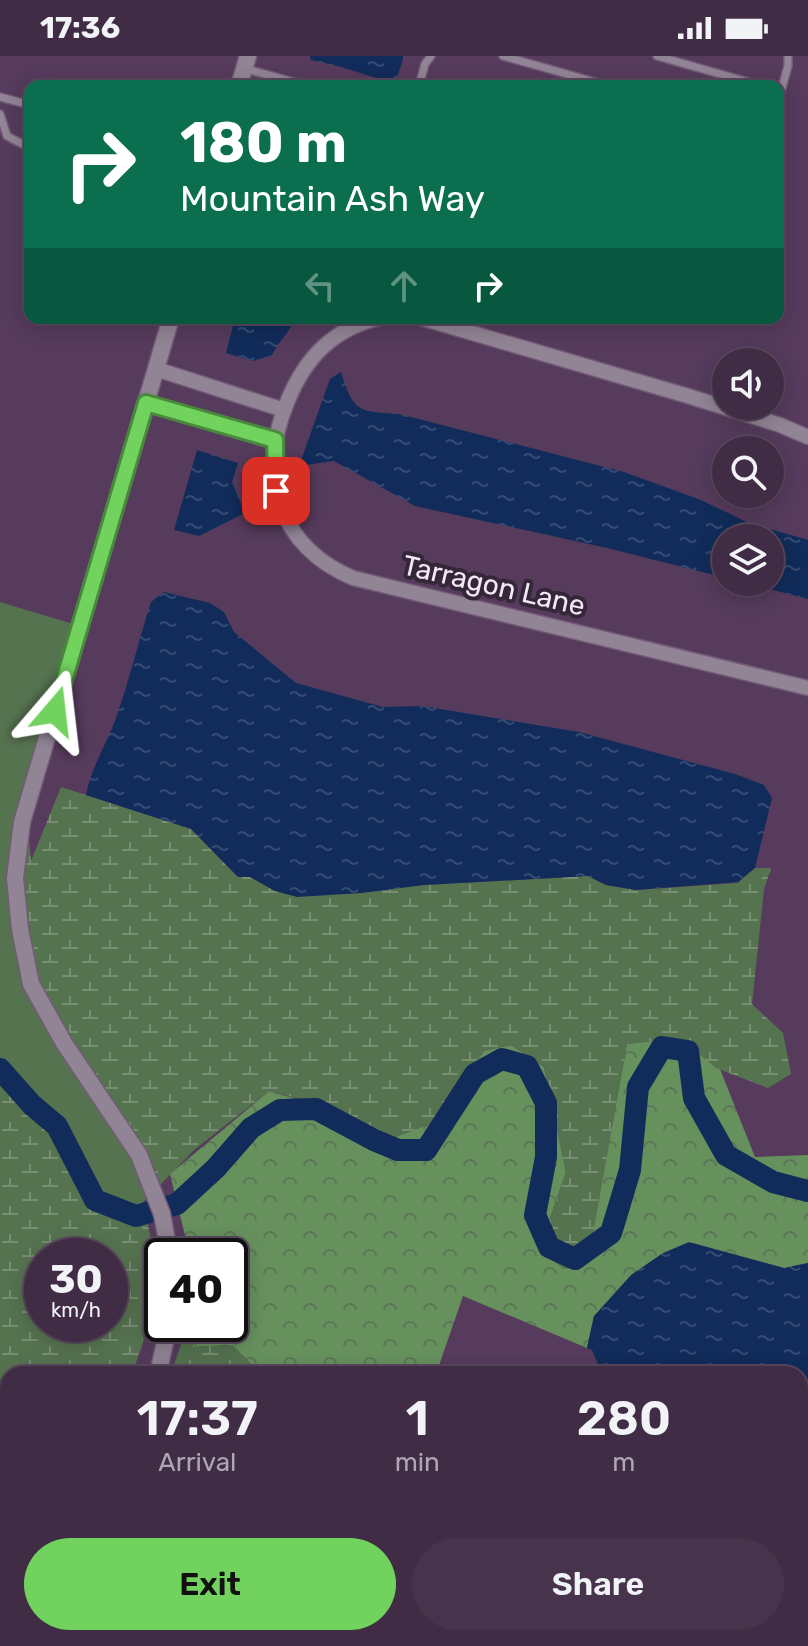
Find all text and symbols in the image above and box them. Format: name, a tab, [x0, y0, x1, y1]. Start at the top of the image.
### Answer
text: 17:36	[40, 10, 120, 46]
text: 180 m	[180, 110, 347, 176]
icon: right	[48, 112, 152, 216]
text: Mountain Ash Way	[180, 177, 485, 220]
icon: left	[298, 264, 342, 308]
icon: ahead	[382, 264, 426, 308]
icon: right	[466, 264, 510, 308]
map controls	[712, 348, 784, 596]
button: sound	[712, 348, 784, 420]
button: search	[712, 436, 784, 508]
pin	[242, 457, 310, 525]
icon: arrive	[254, 469, 298, 513]
button: layers	[712, 524, 784, 596]
street label: Tarragon Lane	[400, 548, 588, 622]
position arrow	[13, 669, 97, 753]
speed limit sign: 40	[144, 1238, 248, 1342]
text: 30	[49, 1256, 103, 1303]
text: km/h	[51, 1298, 101, 1322]
text: 17:37	[137, 1390, 258, 1447]
text: 1	[406, 1390, 429, 1447]
text: 280	[577, 1390, 671, 1447]
text: Arrival	[158, 1447, 236, 1478]
text: min	[395, 1447, 440, 1478]
text: m	[612, 1447, 635, 1478]
button: Exit	[24, 1538, 396, 1630]
button: Share	[412, 1538, 784, 1630]

